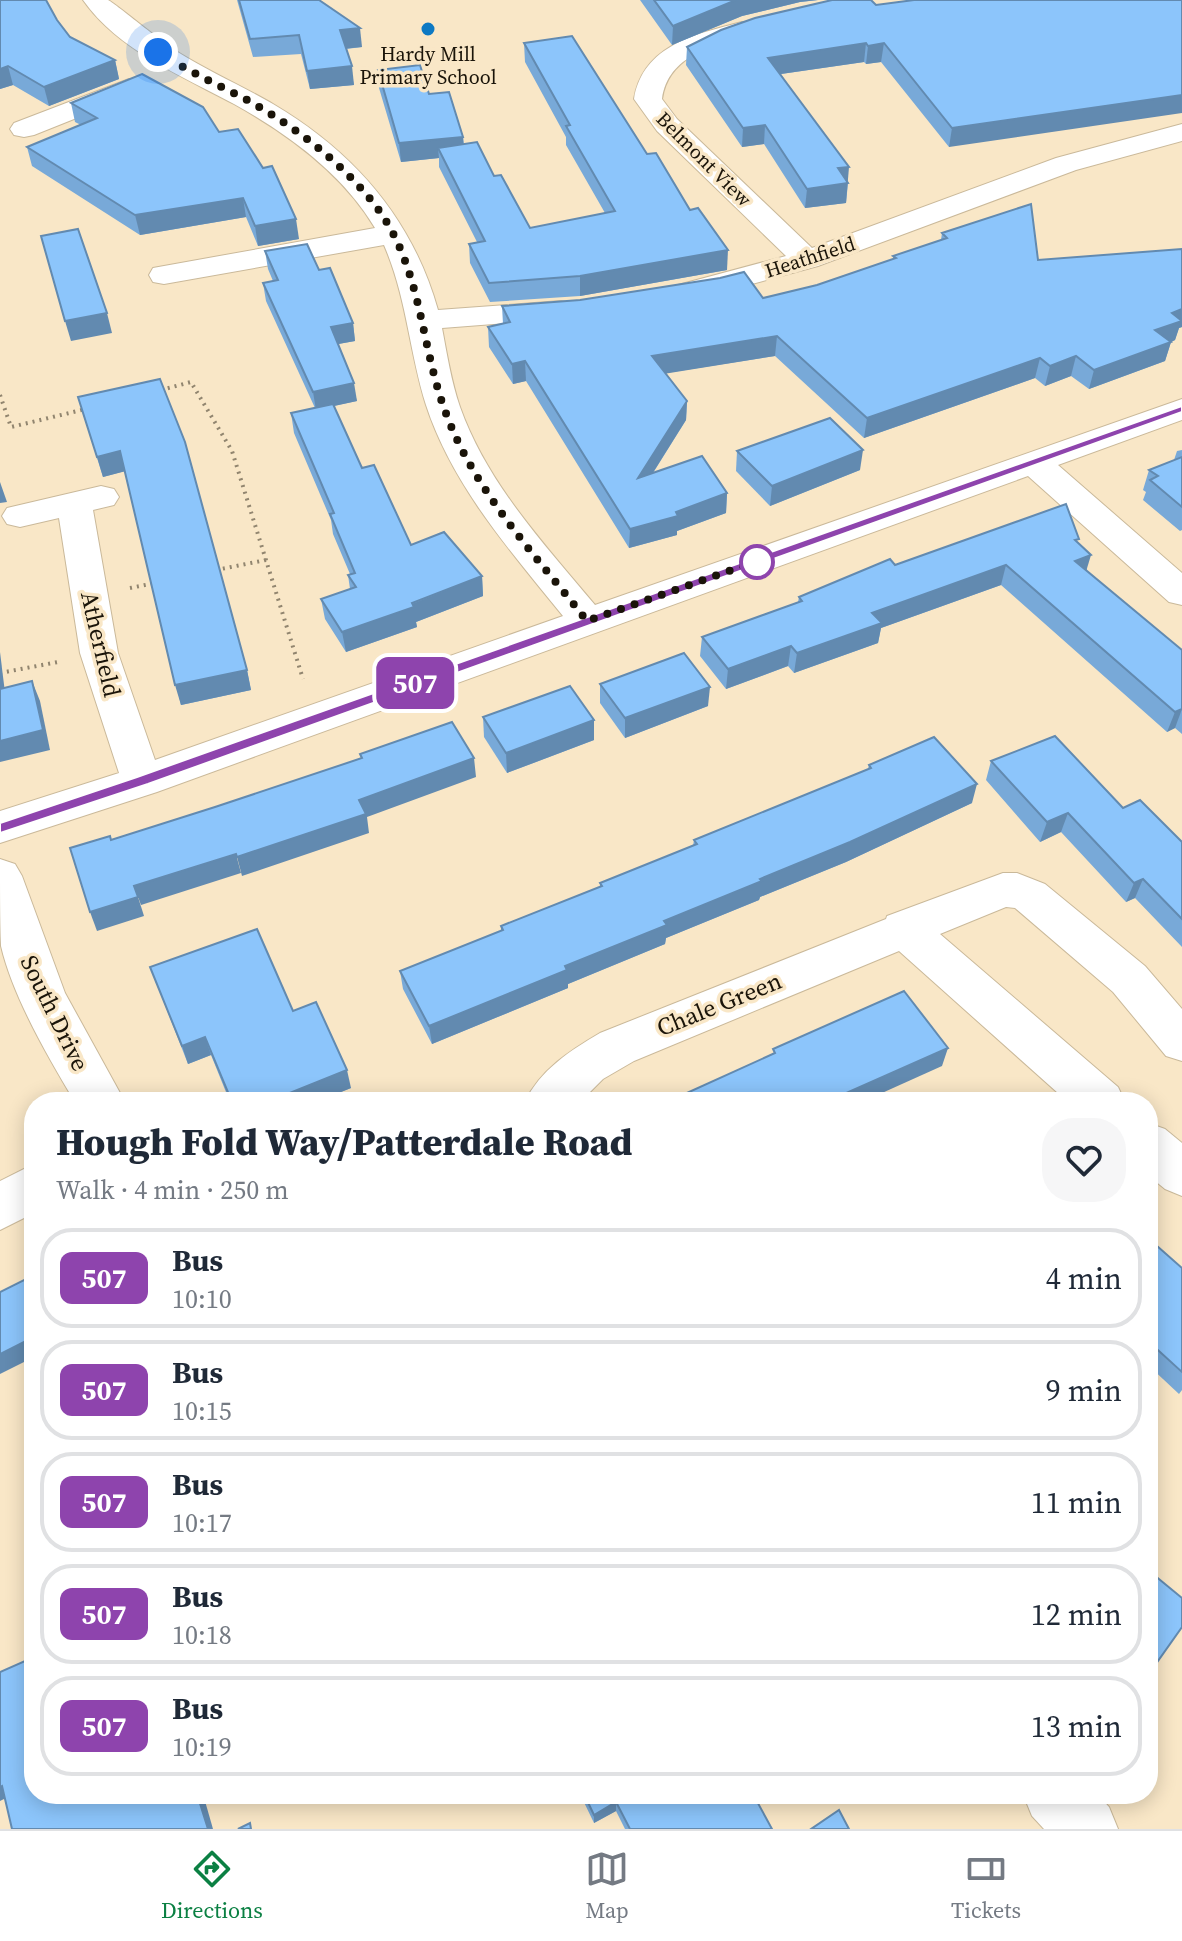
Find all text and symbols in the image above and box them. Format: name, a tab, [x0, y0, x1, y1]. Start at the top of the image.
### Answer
marker: Hardy Mill Primary School	[419, 20, 437, 38]
your location	[138, 32, 178, 72]
place label: Hardy Mill Primary School	[359, 40, 497, 91]
street label: Belmont View	[650, 105, 758, 213]
street label: Heathfield	[761, 229, 859, 285]
unlabelled marker	[740, 545, 774, 579]
street label: Atherfield	[73, 588, 129, 700]
line badge: 507	[369, 657, 461, 709]
text: 507	[392, 664, 438, 702]
street label: South Drive	[13, 950, 97, 1076]
street label: Chale Green	[652, 964, 786, 1044]
text: Hough Fold Way/Patterdale Road	[56, 1116, 633, 1168]
button: heart	[1042, 1118, 1126, 1202]
text: Walk · 4 min · 250 m	[56, 1172, 289, 1208]
text: Bus	[172, 1240, 223, 1281]
text: 4 min	[1046, 1258, 1122, 1299]
text: 507	[81, 1259, 127, 1297]
text: 10:10	[172, 1281, 232, 1317]
text: Bus	[172, 1352, 223, 1393]
text: 9 min	[1046, 1370, 1122, 1411]
text: 507	[81, 1371, 127, 1409]
text: 10:15	[172, 1393, 232, 1429]
text: Bus	[172, 1464, 223, 1505]
text: 11 min	[1031, 1482, 1122, 1523]
text: 507	[81, 1483, 127, 1521]
text: 10:17	[172, 1505, 232, 1541]
text: Bus	[172, 1576, 223, 1617]
text: 12 min	[1031, 1594, 1122, 1635]
text: 507	[81, 1595, 127, 1633]
text: 10:18	[172, 1617, 232, 1653]
text: Bus	[172, 1688, 223, 1729]
text: 13 min	[1031, 1706, 1122, 1747]
text: 507	[81, 1707, 127, 1745]
text: 10:19	[172, 1729, 232, 1765]
tab: Directions	[161, 1847, 263, 1925]
tab: Map	[585, 1847, 629, 1925]
tab: Tickets	[951, 1847, 1021, 1925]

